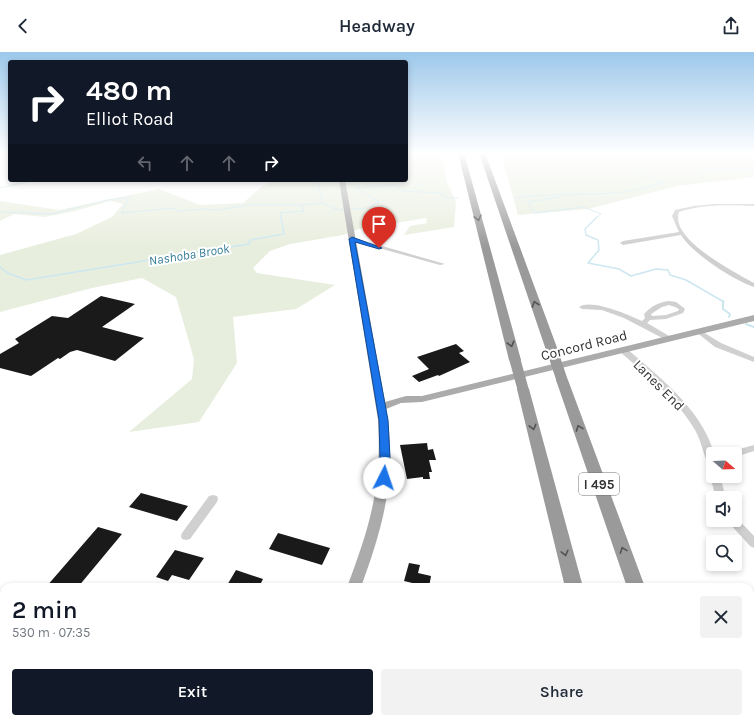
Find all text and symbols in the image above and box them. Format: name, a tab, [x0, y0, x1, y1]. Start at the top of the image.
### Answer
icon: back	[12, 15, 34, 37]
text: Headway	[339, 15, 415, 37]
icon: share	[720, 15, 742, 37]
text: 480 m	[86, 74, 172, 107]
icon: right	[20, 76, 72, 128]
text: Elliot Road	[86, 108, 174, 130]
icon: left	[134, 152, 156, 174]
icon: ahead	[176, 152, 198, 174]
icon: ahead	[218, 152, 240, 174]
icon: right	[260, 152, 282, 174]
pin	[362, 207, 396, 248]
icon: arrive	[368, 213, 390, 235]
one-way arrow	[473, 214, 482, 221]
water label: Nashoba Brook	[148, 241, 231, 268]
one-way arrow	[531, 300, 540, 307]
street label: Concord Road	[539, 327, 629, 364]
one-way arrow	[506, 340, 515, 347]
street label: Lanes End	[630, 356, 688, 414]
one-way arrow	[528, 424, 536, 430]
one-way arrow	[575, 424, 584, 431]
north arrow	[706, 447, 742, 483]
map controls	[706, 447, 742, 571]
position arrow	[363, 457, 405, 499]
road number: I 495	[579, 473, 619, 495]
button: sound	[706, 491, 742, 527]
button: search	[706, 535, 742, 571]
one-way arrow	[619, 547, 627, 554]
one-way arrow	[560, 549, 569, 556]
text: 2 min	[12, 596, 78, 624]
button: close	[700, 596, 742, 638]
text: 530 m · 07:35	[12, 625, 90, 640]
button: Exit	[12, 669, 373, 715]
button: Share	[381, 669, 742, 715]

